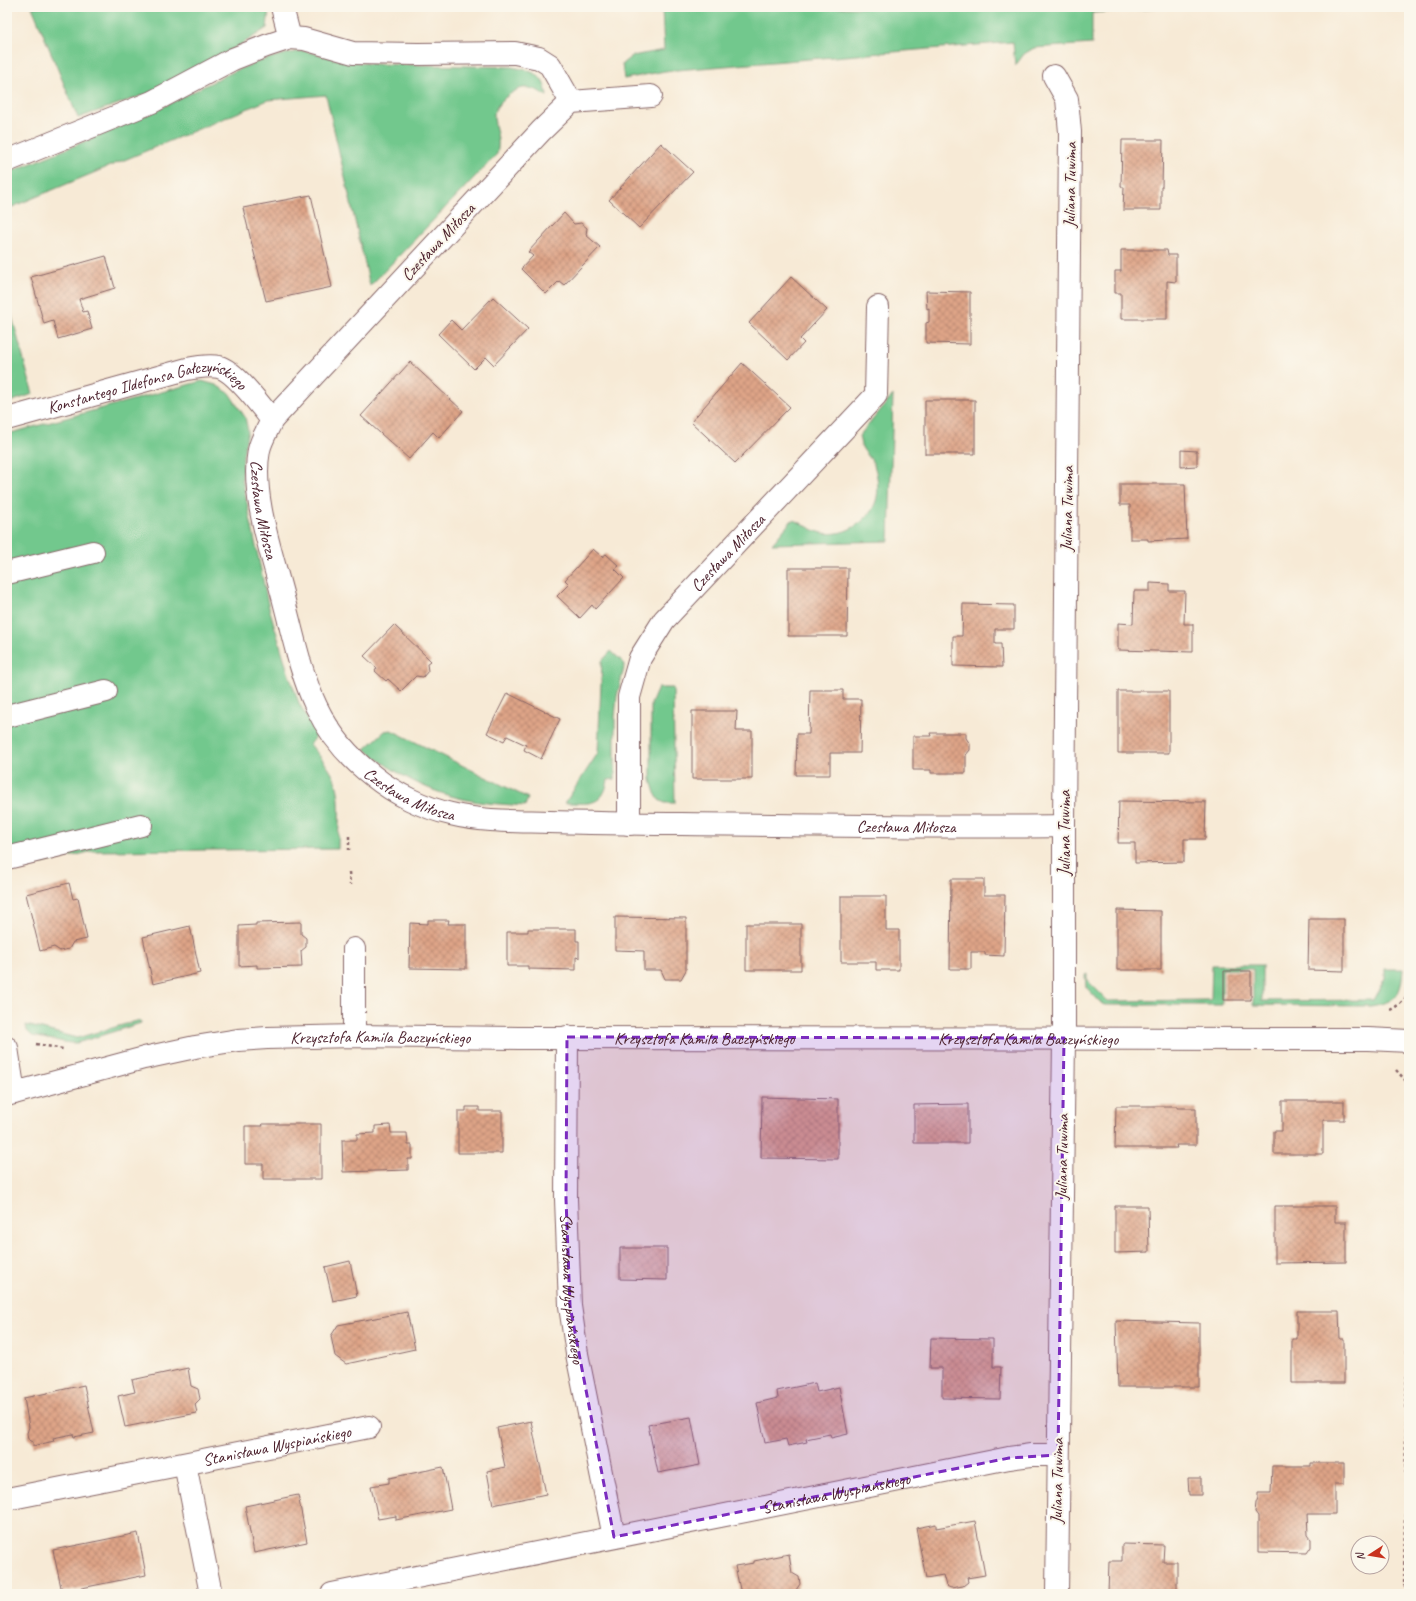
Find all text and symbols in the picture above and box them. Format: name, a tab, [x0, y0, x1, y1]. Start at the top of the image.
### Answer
street label: Juliana Tuwima	[1059, 141, 1081, 229]
street label: Czesława Miłosza	[397, 198, 480, 285]
street label: Konstantego Ildefonsa Gałczyńskiego	[45, 356, 253, 418]
street label: Czesława Miłosza	[246, 460, 283, 562]
street label: Juliana Tuwima	[1056, 465, 1078, 553]
street label: Czesława Miłosza	[686, 508, 770, 596]
street label: Czesława Miłosza	[360, 762, 458, 825]
street label: Juliana Tuwima	[1054, 789, 1075, 877]
street label: Czesława Miłosza	[856, 815, 957, 837]
street label: Krzysztofa Kamila Baczyńskiego	[290, 1025, 471, 1048]
street label: Krzysztofa Kamila Baczyńskiego	[614, 1028, 795, 1049]
street label: Krzysztofa Kamila Baczyńskiego	[938, 1028, 1119, 1049]
street label: Juliana Tuwima	[1051, 1113, 1073, 1201]
street label: Stanisława Wyspiańskiego	[556, 1213, 589, 1367]
street label: Stanisława Wyspiańskiego	[201, 1420, 354, 1470]
street label: Juliana Tuwima	[1046, 1437, 1068, 1525]
street label: Stanisława Wyspiańskiego	[760, 1467, 913, 1518]
north arrow	[1350, 1535, 1390, 1575]
text: N	[1352, 1550, 1368, 1562]

